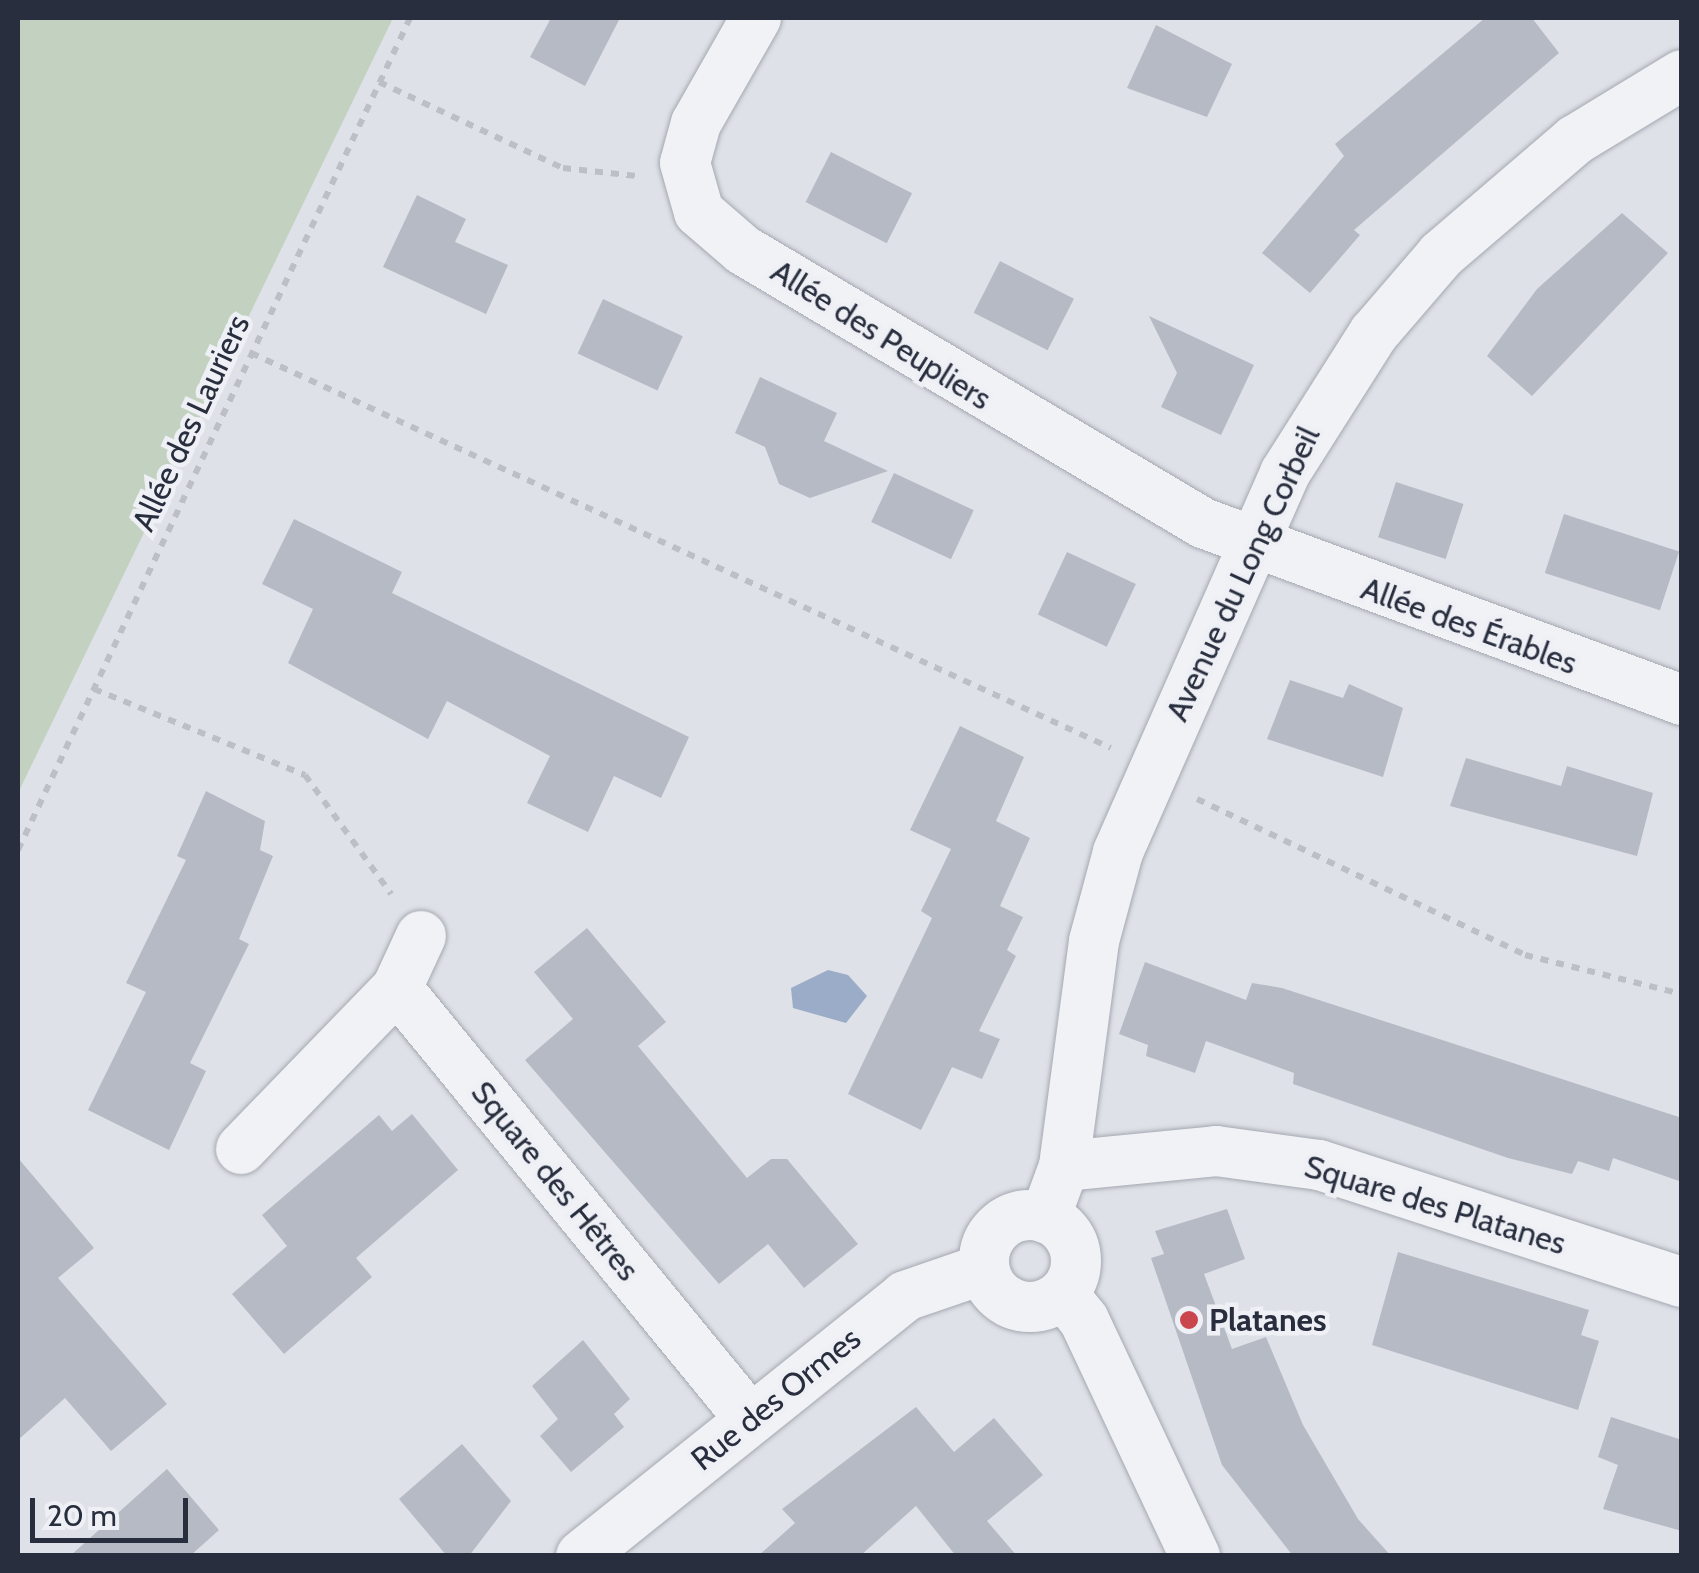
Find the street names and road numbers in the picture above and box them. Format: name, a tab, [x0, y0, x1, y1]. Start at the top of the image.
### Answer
street label: Allée des Peupliers	[764, 252, 998, 418]
street label: Allée des Lauriers	[124, 309, 258, 537]
street label: Avenue du Long Corbeil	[1158, 421, 1328, 727]
street label: Allée des Érables	[1356, 569, 1582, 683]
street label: Square des Hêtres	[463, 1074, 647, 1288]
street label: Square des Platanes	[1300, 1147, 1570, 1263]
street label: Rue des Ormes	[684, 1319, 868, 1479]

